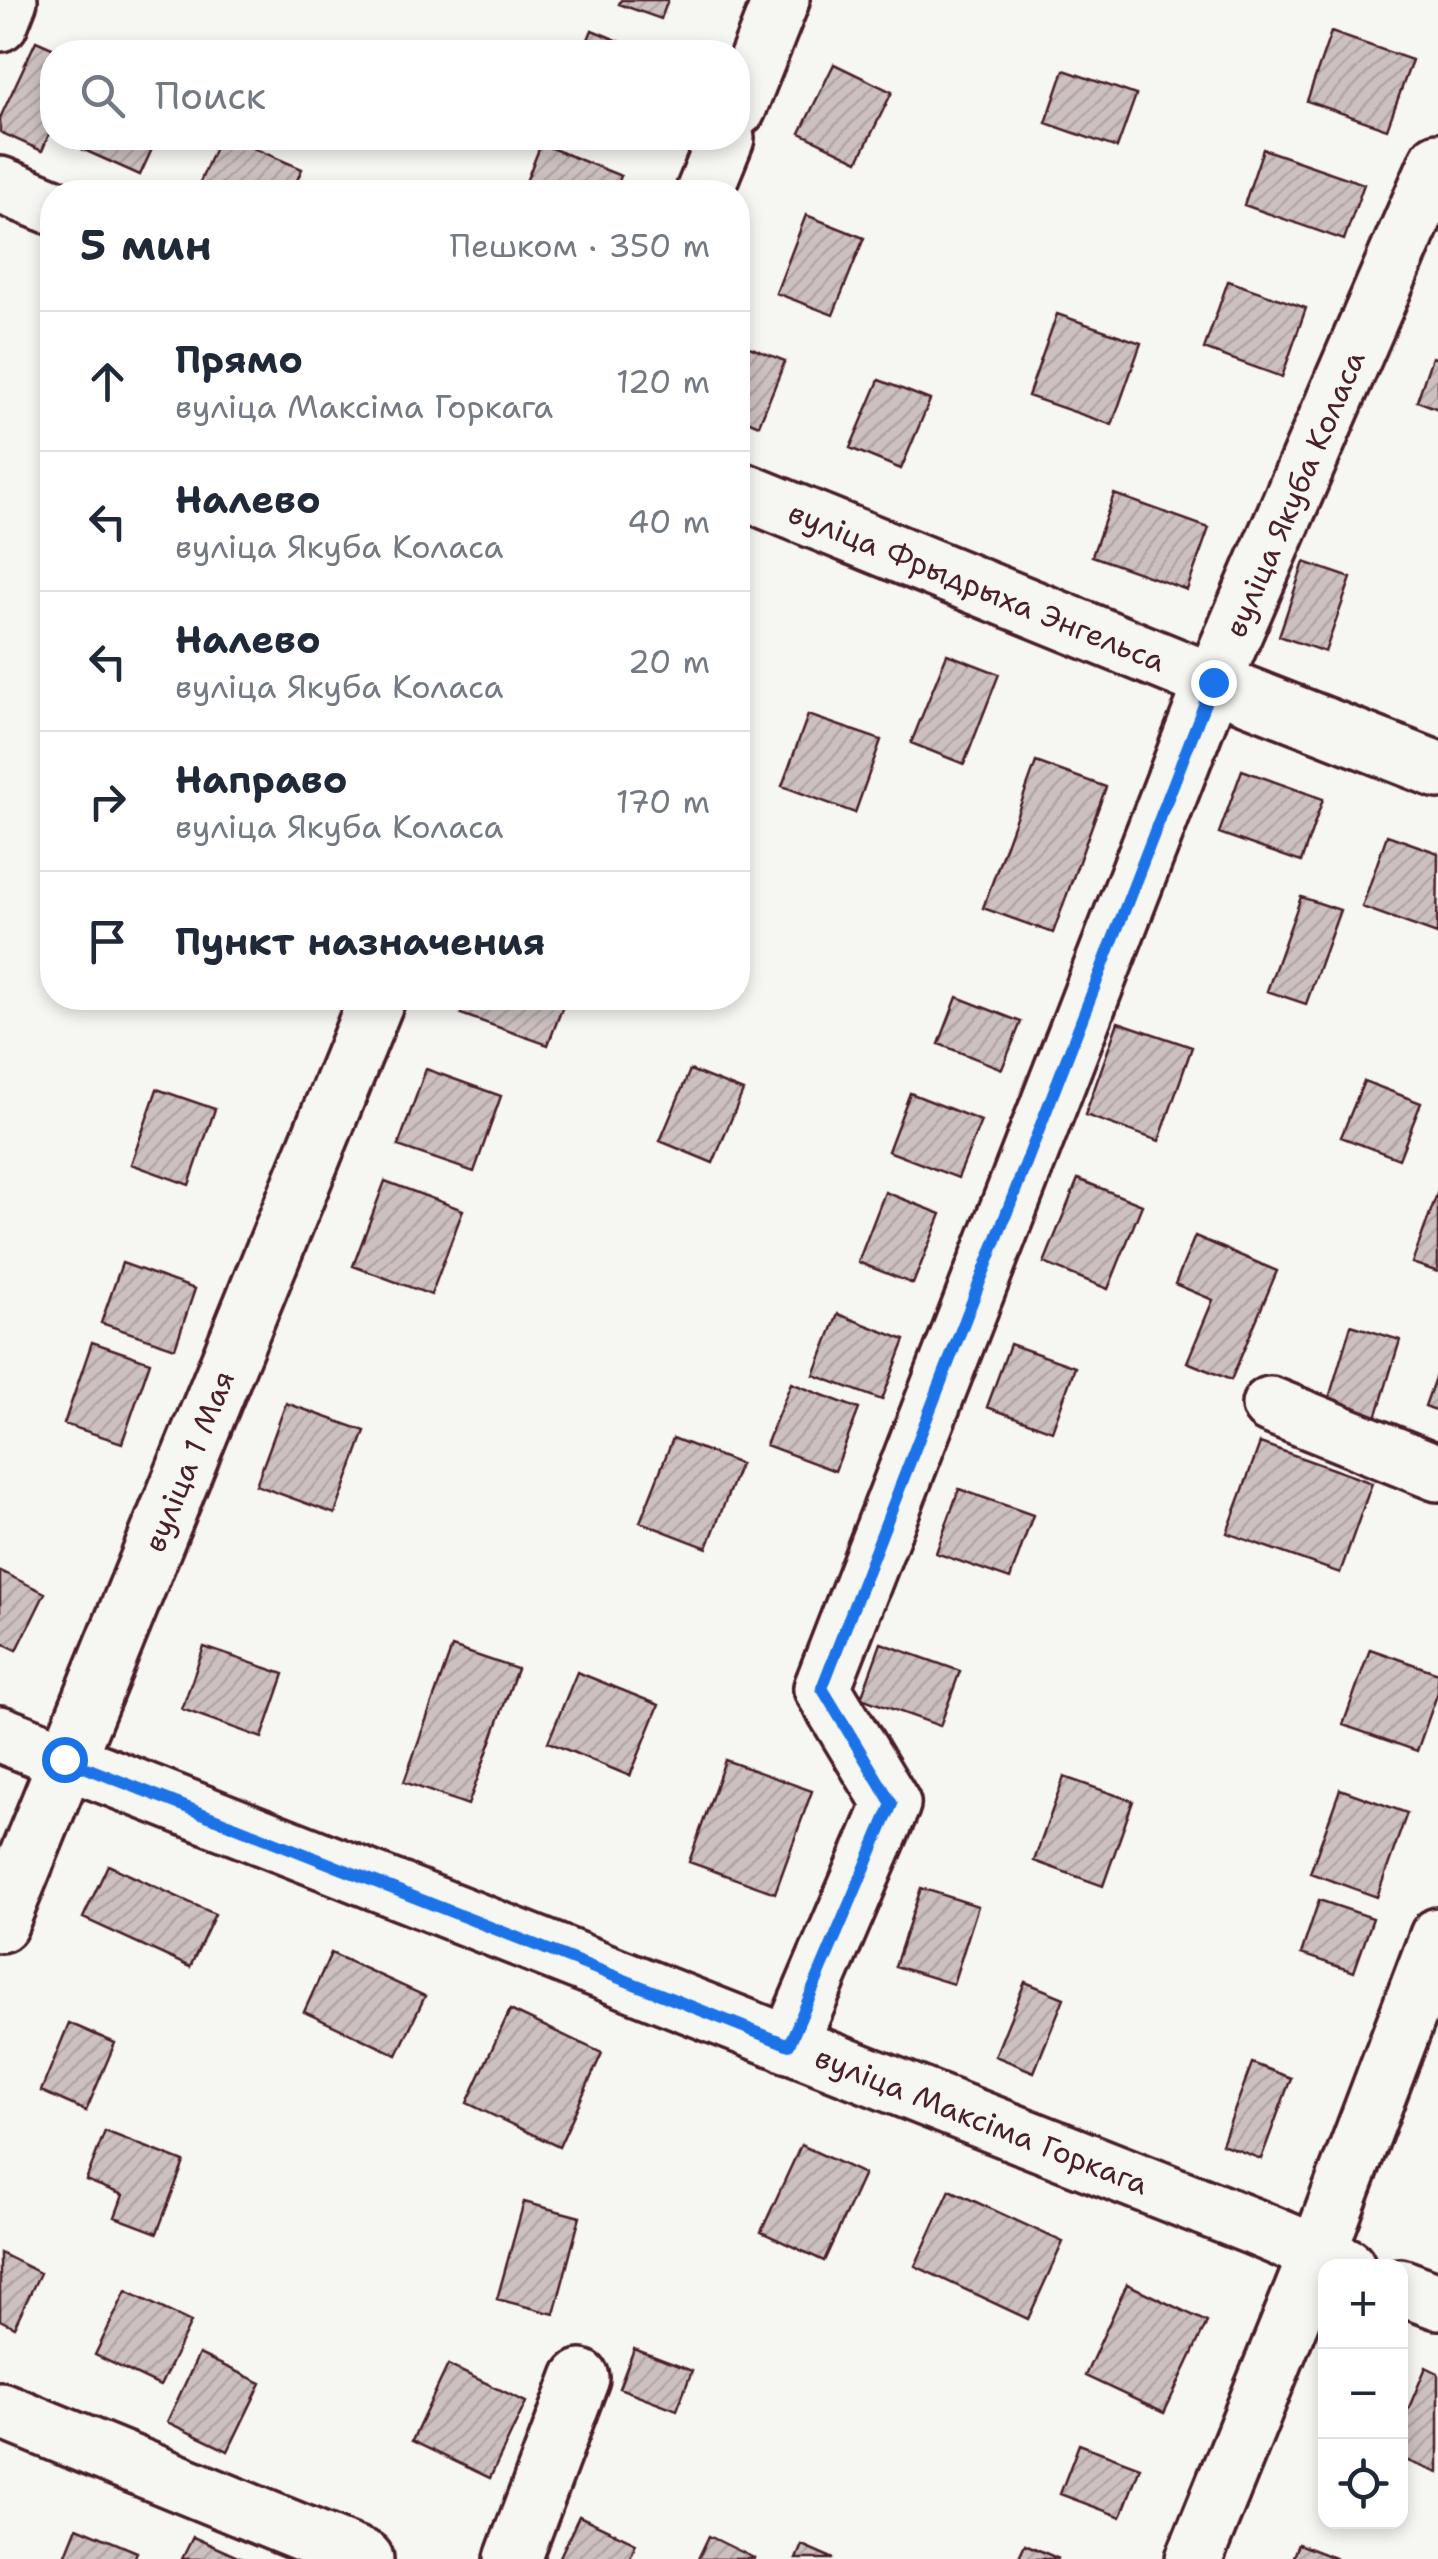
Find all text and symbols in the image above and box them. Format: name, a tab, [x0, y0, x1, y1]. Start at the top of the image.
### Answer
search box	[40, 40, 750, 150]
icon: search	[75, 68, 130, 123]
text: Поиск	[155, 70, 266, 121]
text: 5 мин	[80, 217, 212, 273]
text: Пешком · 350 m	[450, 224, 710, 267]
text: Прямо	[175, 334, 303, 385]
street label: вуліца Якуба Коласа	[1214, 344, 1374, 643]
icon: ahead	[80, 354, 135, 409]
text: 120 m	[616, 360, 710, 403]
text: вуліца Максіма Горкага	[175, 385, 553, 428]
text: Налево	[175, 474, 321, 525]
street label: вуліца Фрыдрыха Энгельса	[782, 491, 1172, 681]
icon: left	[80, 494, 135, 549]
text: 40 m	[627, 500, 710, 543]
text: вуліца Якуба Коласа	[175, 525, 503, 568]
text: Налево	[175, 614, 321, 665]
icon: left	[80, 634, 135, 689]
text: 20 m	[628, 640, 710, 683]
route end	[1191, 660, 1237, 706]
text: вуліца Якуба Коласа	[175, 665, 503, 708]
text: Направо	[175, 754, 348, 805]
icon: right	[80, 774, 135, 829]
text: 170 m	[616, 780, 710, 823]
text: вуліца Якуба Коласа	[175, 805, 503, 848]
icon: arrive	[80, 914, 135, 969]
text: Пункт назначения	[175, 916, 545, 967]
street label: вуліца 1 Мая	[133, 1364, 244, 1558]
route start	[42, 1737, 88, 1783]
street label: вуліца Максіма Горкага	[809, 2036, 1155, 2204]
map controls	[1318, 2259, 1408, 2529]
button: +	[1318, 2259, 1408, 2349]
button: −	[1318, 2349, 1408, 2439]
button: locate	[1318, 2439, 1408, 2529]

